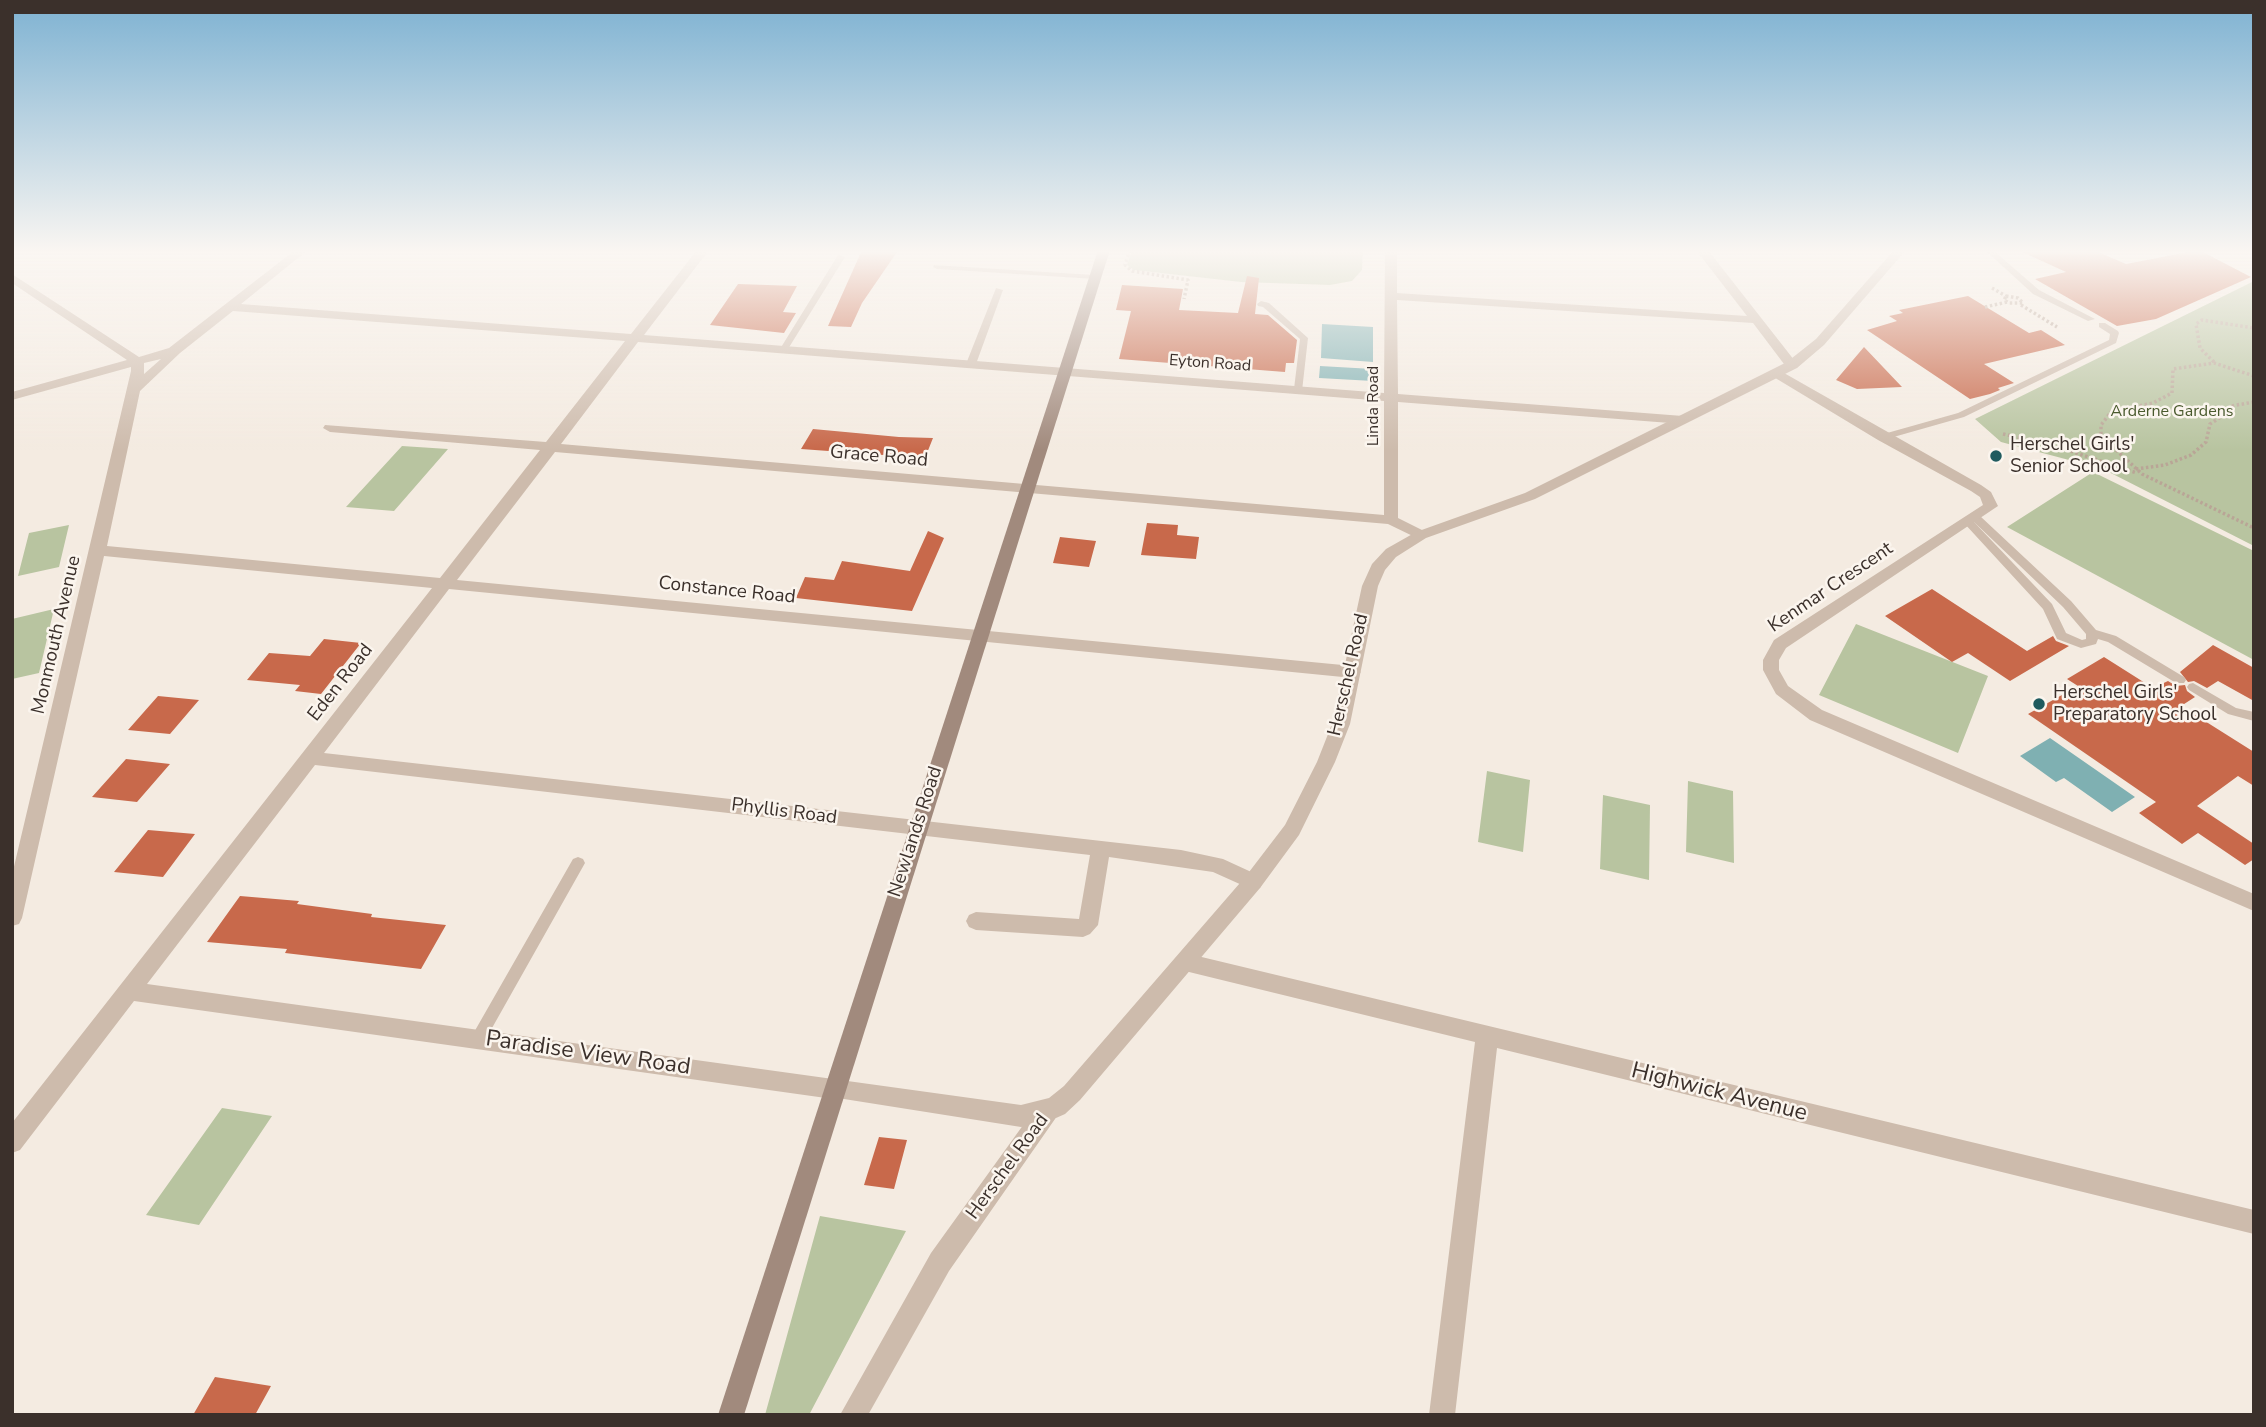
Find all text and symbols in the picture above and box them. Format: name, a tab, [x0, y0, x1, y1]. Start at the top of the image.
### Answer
street label: Eyton Road	[1168, 352, 1252, 376]
street label: Linda Road	[1364, 366, 1384, 446]
park label: Arderne Gardens	[2111, 402, 2233, 422]
place label: Herschel Girls' Senior School	[2010, 434, 2134, 478]
street label: Grace Road	[829, 441, 929, 473]
marker: Herschel Girls' Senior School	[1988, 448, 2004, 464]
street label: Kenmar Crescent	[1764, 538, 1898, 638]
street label: Monmouth Avenue	[28, 553, 86, 717]
street label: Constance Road	[657, 572, 797, 610]
street label: Herschel Road	[1324, 612, 1374, 738]
street label: Eden Road	[304, 640, 378, 726]
place label: Herschel Girls' Preparatory School	[2053, 682, 2217, 726]
marker: Herschel Girls' Preparatory School	[2031, 696, 2047, 712]
street label: Newlands Road	[884, 764, 948, 900]
street label: Phyllis Road	[730, 794, 838, 830]
street label: Paradise View Road	[484, 1026, 692, 1082]
street label: Highwick Avenue	[1628, 1058, 1810, 1128]
street label: Herschel Road	[962, 1110, 1054, 1224]

